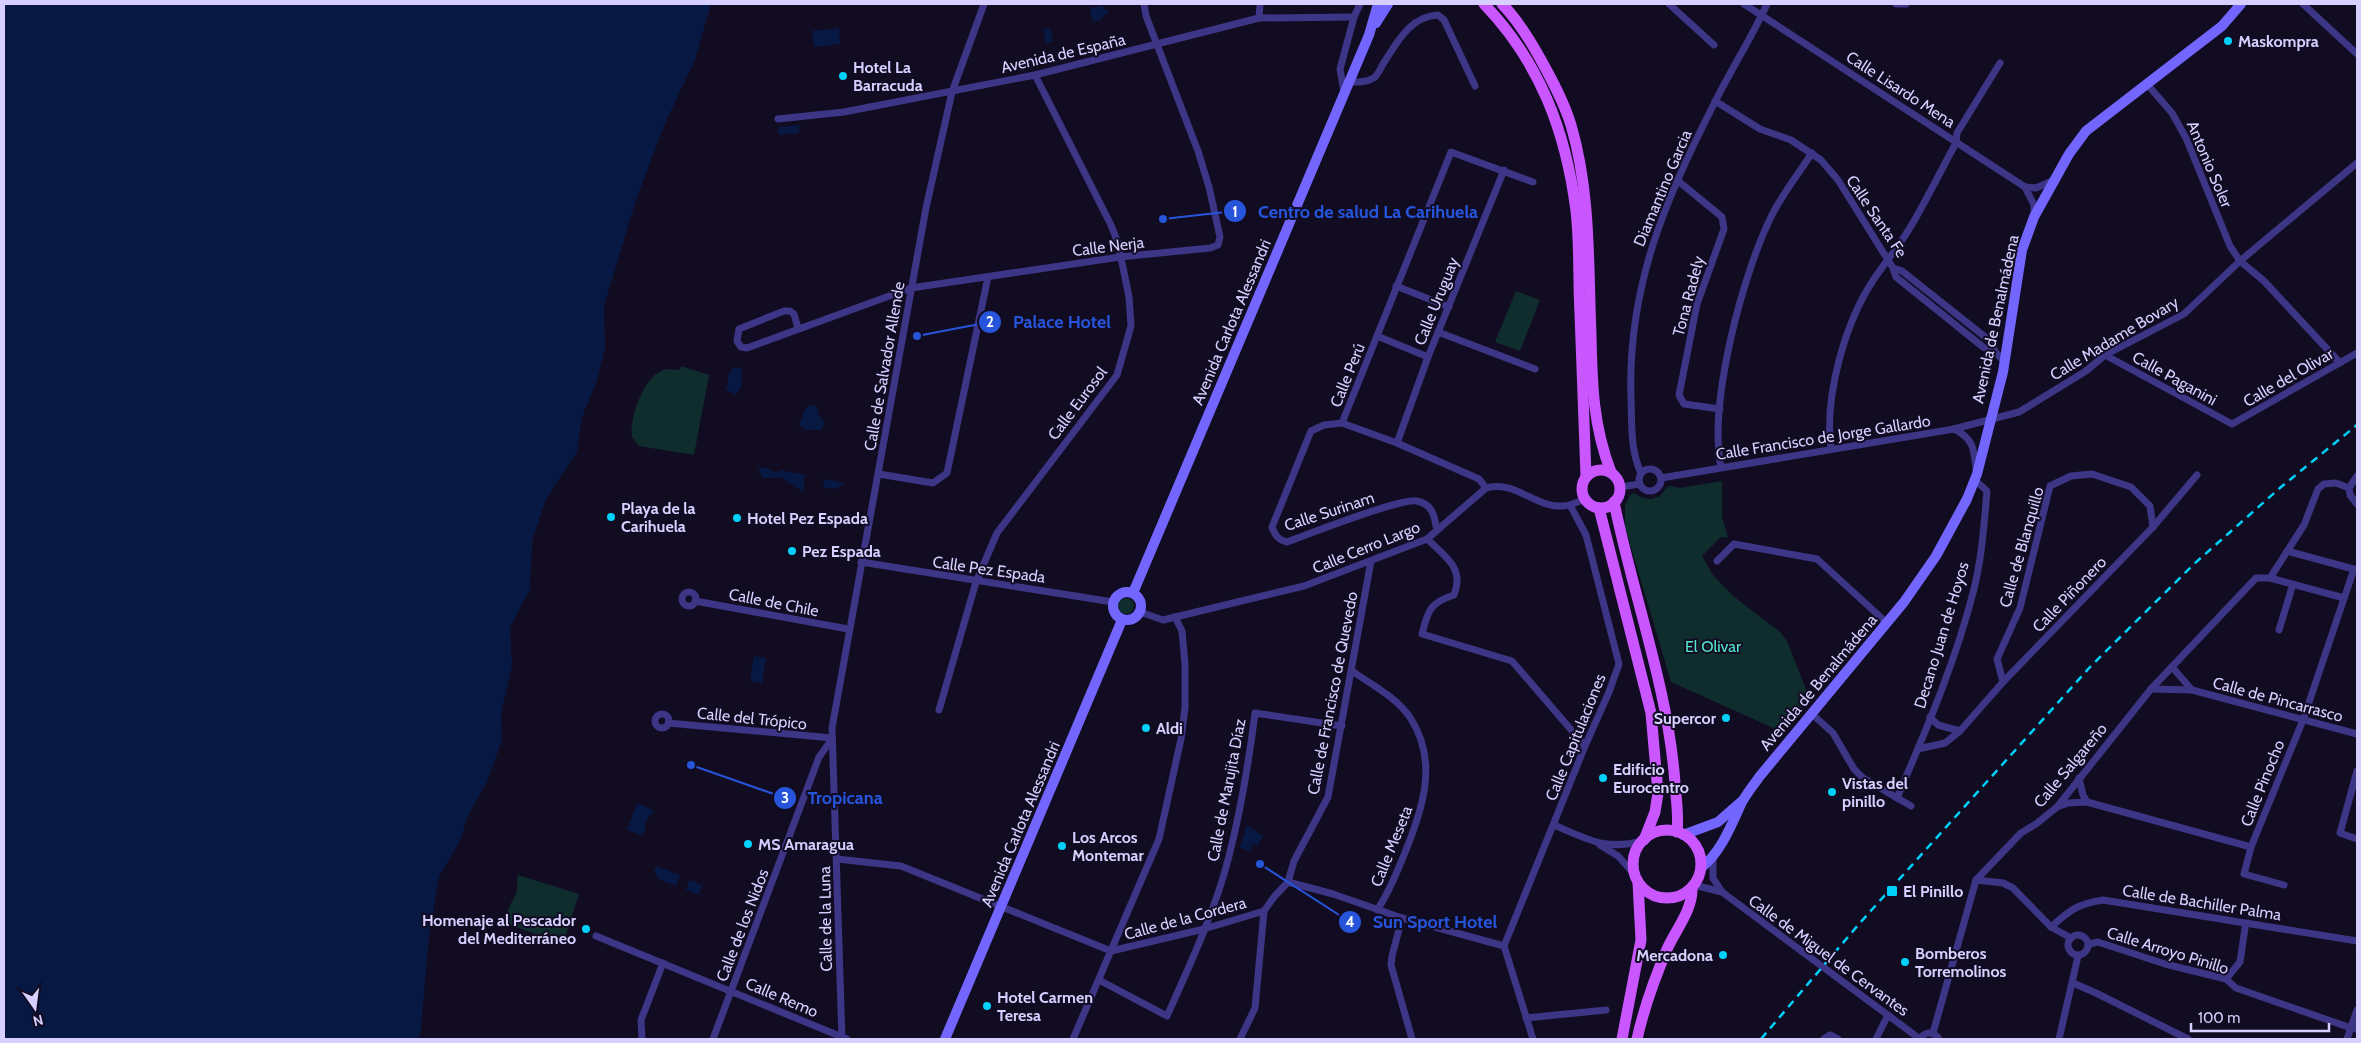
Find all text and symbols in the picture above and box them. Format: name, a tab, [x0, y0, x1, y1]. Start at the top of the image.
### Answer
street label: Avenida de España	[999, 30, 1127, 77]
place label: Maskompra	[2238, 32, 2319, 51]
marker: Maskompra	[2222, 35, 2234, 47]
street label: Calle Lisardo Mena	[1843, 47, 1959, 132]
place label: Hotel La Barracuda	[853, 58, 923, 95]
marker: Hotel La Barracuda	[837, 70, 849, 82]
street label: Antonio Soler	[2183, 118, 2237, 211]
street label: Diamantino Garcia	[1629, 127, 1696, 249]
street label: Calle Santa Fe	[1842, 172, 1911, 261]
callout: Centro de salud La Carihuela	[1222, 195, 1488, 228]
text: Centro de salud La Carihuela	[1258, 201, 1478, 223]
text: 1	[1232, 203, 1238, 221]
street label: Calle Nerja	[1071, 233, 1145, 260]
street label: Avenida de Benalmádena	[1968, 233, 2023, 405]
street label: Avenida Carlota Alessandri	[1188, 236, 1275, 408]
street label: Calle Uruguay	[1410, 254, 1463, 348]
street label: Tona Radely	[1669, 254, 1708, 338]
street label: Calle de Salvador Allende	[860, 280, 909, 452]
street label: Calle Madame Bovary	[2047, 293, 2182, 384]
callout: Palace Hotel	[978, 305, 1120, 338]
text: Palace Hotel	[1013, 311, 1111, 333]
text: 2	[986, 313, 994, 331]
street label: Calle Perú	[1326, 340, 1369, 410]
street label: Calle del Olivar	[2240, 343, 2338, 411]
street label: Calle Paganini	[2129, 347, 2220, 409]
street label: Calle Eurosol	[1044, 363, 1111, 444]
street label: Calle Francisco de Jorge Gallardo	[1714, 411, 1932, 464]
street label: Calle de Blanquillo	[1995, 485, 2048, 609]
street label: Calle Surinam	[1282, 488, 1377, 535]
place label: Playa de la Carihuela	[621, 499, 696, 536]
place label: Hotel Pez Espada	[747, 509, 868, 528]
marker: Playa de la Carihuela	[605, 511, 617, 523]
marker: Hotel Pez Espada	[731, 512, 743, 524]
street label: Calle Cerro Largo	[1310, 517, 1423, 578]
place label: Pez Espada	[802, 542, 881, 561]
marker: Pez Espada	[786, 545, 798, 557]
street label: Calle Pez Espada	[931, 552, 1047, 587]
street label: Calle Piñonero	[2029, 552, 2110, 636]
street label: Decano Juan de Hoyos	[1910, 559, 1973, 711]
street label: Calle de Chile	[727, 584, 821, 621]
street label: Calle de Francisco de Quevedo	[1303, 590, 1362, 796]
street label: Avenida de Benalmádena	[1756, 610, 1881, 754]
park label: El Olivar	[1685, 637, 1742, 656]
street label: Calle Capitulaciones	[1541, 671, 1610, 803]
street label: Calle de Pincarrasco	[2211, 673, 2345, 726]
street label: Calle del Trópico	[696, 703, 808, 734]
place label: Supercor	[1654, 709, 1717, 728]
marker: Supercor	[1720, 712, 1732, 724]
street label: Calle de Marujita Díaz	[1203, 717, 1250, 863]
place label: Aldi	[1156, 719, 1183, 738]
street label: Calle Salgareño	[2030, 719, 2111, 811]
marker: Aldi	[1140, 722, 1152, 734]
street label: Calle Pinocho	[2236, 737, 2289, 829]
street label: Avenida Carlota Alessandri	[977, 738, 1064, 910]
place label: Edificio Eurocentro	[1613, 760, 1689, 797]
marker: Edificio Eurocentro	[1597, 772, 1609, 784]
place label: Vistas del pinillo	[1842, 774, 1908, 811]
callout: Tropicana	[772, 781, 893, 814]
marker: Vistas del pinillo	[1826, 786, 1838, 798]
text: Tropicana	[807, 787, 883, 809]
text: 3	[781, 789, 789, 807]
street label: Calle Meseta	[1367, 803, 1416, 889]
place label: Los Arcos Montemar	[1072, 828, 1145, 865]
place label: MS Amaragua	[758, 835, 854, 854]
marker: MS Amaragua	[742, 838, 754, 850]
marker: Los Arcos Montemar	[1056, 840, 1068, 852]
street label: Calle de los Nidos	[712, 866, 773, 984]
street label: Calle de la Luna	[815, 866, 836, 972]
street label: Calle de Bachiller Palma	[2121, 881, 2283, 924]
place label: El Pinillo	[1903, 882, 1963, 901]
marker: El Pinillo	[1885, 884, 1899, 898]
street label: Calle de Miguel de Cervantes	[1745, 891, 1913, 1020]
street label: Calle de la Cordera	[1122, 893, 1249, 944]
callout: Sun Sport Hotel	[1337, 905, 1507, 938]
place label: Homenaje al Pescador del Mediterráneo	[422, 911, 577, 948]
text: Sun Sport Hotel	[1373, 911, 1498, 933]
text: 4	[1345, 913, 1355, 931]
marker: Homenaje al Pescador del Mediterráneo	[580, 923, 592, 935]
street label: Calle Arroyo Pinillo	[2105, 923, 2231, 978]
place label: Bomberos Torremolinos	[1915, 944, 2006, 981]
place label: Mercadona	[1636, 946, 1713, 965]
marker: Mercadona	[1717, 949, 1729, 961]
marker: Bomberos Torremolinos	[1899, 956, 1911, 968]
street label: Calle Remo	[743, 974, 821, 1021]
north arrow	[10, 983, 60, 1033]
place label: Hotel Carmen Teresa	[997, 988, 1093, 1025]
marker: Hotel Carmen Teresa	[981, 1000, 993, 1012]
scale bar	[2191, 1000, 2328, 1032]
text: 100 m	[2198, 1009, 2240, 1027]
text: N	[31, 1011, 45, 1031]

